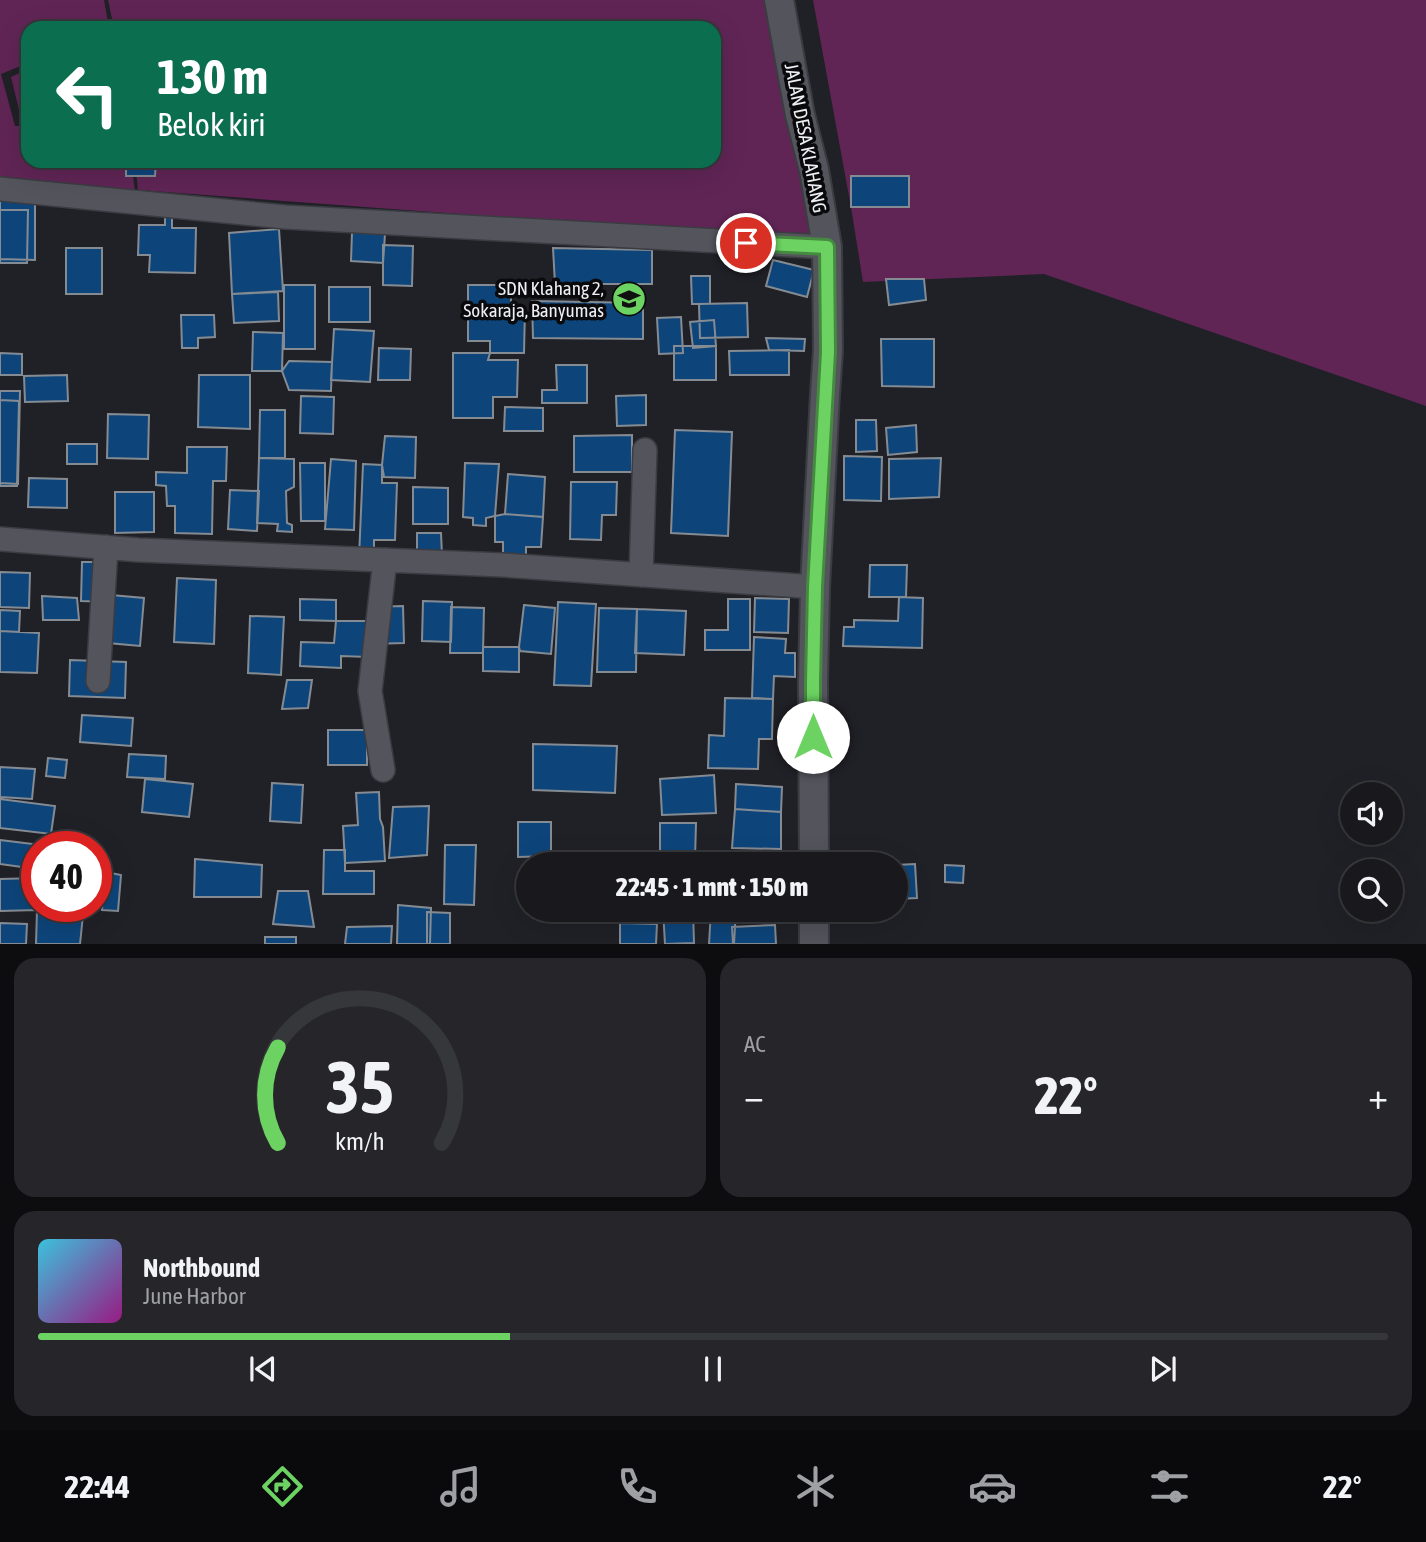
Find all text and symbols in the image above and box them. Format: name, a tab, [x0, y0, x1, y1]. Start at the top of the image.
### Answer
text: 130 m	[157, 48, 268, 104]
icon: left	[42, 49, 133, 140]
street label: JALAN DESA KLAHANG	[781, 61, 831, 215]
text: Belok kiri	[157, 106, 266, 143]
pin	[716, 213, 776, 273]
icon: arrive	[727, 224, 765, 262]
place label: SDN Klahang 2, Sokaraja, Banyumas	[463, 277, 604, 321]
school or university icon: SDN Klahang 2, Sokaraja, Banyumas	[610, 280, 648, 318]
position arrow	[776, 700, 850, 774]
map controls	[1340, 782, 1403, 922]
button: sound	[1340, 782, 1403, 845]
speed limit sign: 40	[21, 831, 112, 922]
button: search	[1340, 859, 1403, 922]
text: 22:45 · 1 mnt · 150 m	[616, 872, 808, 902]
text: AC	[744, 1031, 766, 1057]
text: 35	[326, 1046, 394, 1129]
text: 22°	[1034, 1065, 1098, 1125]
text: −	[744, 1074, 764, 1117]
text: +	[1368, 1074, 1388, 1117]
text: km/h	[335, 1127, 385, 1155]
text: Northbound	[143, 1253, 260, 1283]
text: June Harbor	[143, 1283, 246, 1309]
icon: previous	[244, 1350, 282, 1388]
icon: pause	[694, 1350, 732, 1388]
icon: next	[1144, 1350, 1182, 1388]
icon: directions	[258, 1462, 307, 1511]
icon: music	[436, 1462, 485, 1511]
icon: phone	[613, 1462, 662, 1511]
icon: climate	[791, 1462, 840, 1511]
icon: car	[968, 1462, 1017, 1511]
icon: filters	[1145, 1462, 1194, 1511]
text: 22:44	[64, 1468, 130, 1505]
text: 22°	[1323, 1468, 1362, 1505]

